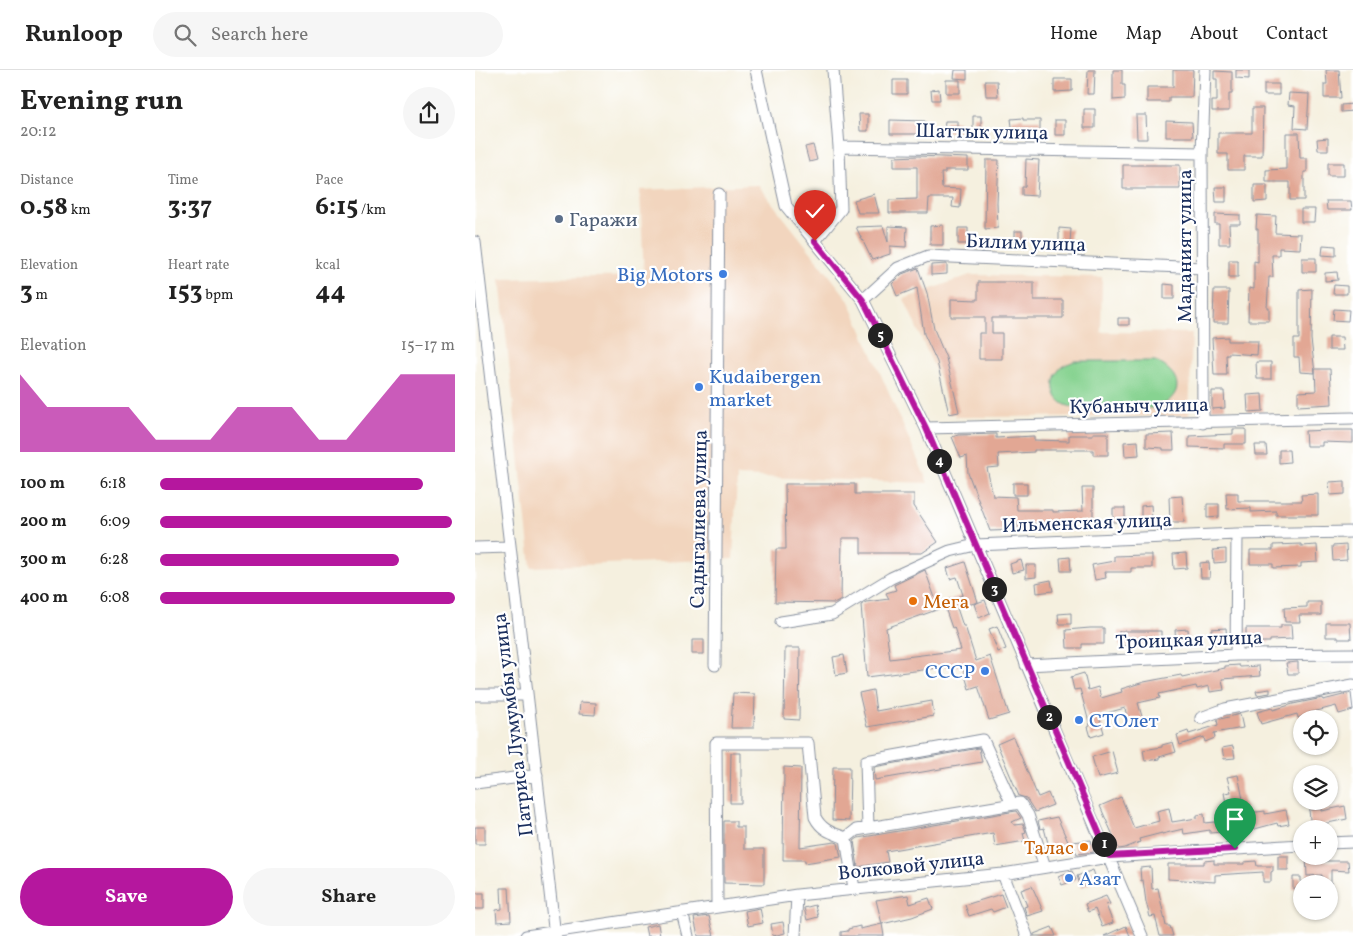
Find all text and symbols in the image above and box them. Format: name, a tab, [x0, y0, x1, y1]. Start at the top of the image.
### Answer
search box	[153, 12, 503, 57]
text: Runloop	[25, 18, 123, 52]
icon: search	[171, 21, 199, 49]
text: Search here	[211, 22, 308, 48]
text: Home	[1050, 22, 1098, 47]
text: Map	[1126, 22, 1162, 47]
text: About	[1190, 22, 1238, 47]
text: Contact	[1266, 22, 1328, 47]
text: Evening run	[20, 82, 184, 121]
button: share	[403, 87, 455, 139]
street label: Шаттык улица	[915, 118, 1049, 148]
text: 20:12	[20, 121, 57, 143]
street label: Маданият улица	[1172, 169, 1200, 323]
text: Distance	[20, 171, 74, 190]
text: Time	[168, 171, 198, 190]
text: Pace	[315, 171, 343, 190]
text: 0.58	[20, 190, 68, 225]
text: 3:37	[168, 190, 212, 225]
text: 6:15	[315, 190, 358, 225]
pin	[794, 190, 836, 241]
icon: check	[801, 197, 829, 225]
text: km	[68, 201, 91, 220]
text: /km	[358, 201, 386, 220]
place label: Гаражи	[569, 207, 638, 235]
marker: Гаражи	[553, 213, 565, 225]
street label: Билим улица	[965, 228, 1087, 260]
text: Elevation	[20, 256, 78, 275]
text: Heart rate	[168, 256, 229, 275]
text: kcal	[315, 256, 340, 275]
place label: Big Motors	[617, 262, 713, 290]
marker: Big Motors	[717, 268, 729, 280]
text: 3	[20, 275, 33, 310]
text: 153	[168, 275, 202, 310]
text: 44	[315, 275, 346, 310]
text: m	[33, 286, 48, 305]
text: bpm	[202, 286, 233, 305]
pin: 5	[867, 322, 893, 348]
text: 5	[877, 326, 884, 345]
text: Elevation	[20, 335, 87, 357]
text: 15–17 m	[401, 335, 455, 357]
place label: Kudaibergen market	[709, 364, 822, 415]
marker: Kudaibergen market	[693, 381, 705, 393]
street label: Кубаныч улица	[1069, 392, 1209, 422]
street label: Садыгалиева улица	[684, 429, 716, 609]
pin: 4	[927, 448, 951, 474]
text: 4	[935, 452, 944, 471]
text: 100 m	[20, 473, 65, 495]
text: 6:18	[100, 473, 126, 495]
street label: Ильменская улица	[1001, 507, 1173, 541]
text: 200 m	[20, 511, 67, 533]
text: 6:09	[100, 511, 130, 533]
text: 300 m	[20, 549, 66, 571]
text: 6:28	[100, 549, 129, 571]
pin: 3	[981, 576, 1007, 602]
text: 3	[991, 580, 998, 599]
text: 400 m	[20, 587, 68, 609]
text: 6:08	[100, 587, 130, 609]
place label: Мега	[923, 589, 969, 617]
marker: Мега	[907, 595, 919, 607]
street label: Патриса Лумумбы улица	[486, 611, 542, 838]
street label: Троицкая улица	[1115, 624, 1263, 658]
place label: СССР	[925, 659, 975, 687]
marker: СССР	[979, 665, 991, 677]
pin: 2	[1037, 704, 1061, 730]
text: 2	[1046, 708, 1053, 727]
place label: СТОлет	[1089, 708, 1159, 736]
map controls	[1293, 710, 1338, 920]
button: locate	[1293, 710, 1338, 755]
marker: СТОлет	[1073, 714, 1085, 726]
button: layers	[1293, 765, 1338, 810]
pin	[1214, 798, 1256, 849]
icon: arrive	[1221, 805, 1249, 833]
button: +	[1293, 820, 1338, 865]
pin: 1	[1091, 832, 1117, 856]
place label: Талас	[1024, 835, 1074, 863]
text: 1	[1102, 835, 1107, 854]
marker: Талас	[1078, 841, 1090, 853]
street label: Волковой улица	[837, 845, 986, 889]
place label: Азат	[1079, 866, 1121, 894]
button: Save	[20, 868, 233, 926]
button: Share	[243, 868, 455, 926]
marker: Азат	[1063, 872, 1075, 884]
button: −	[1293, 875, 1338, 920]

